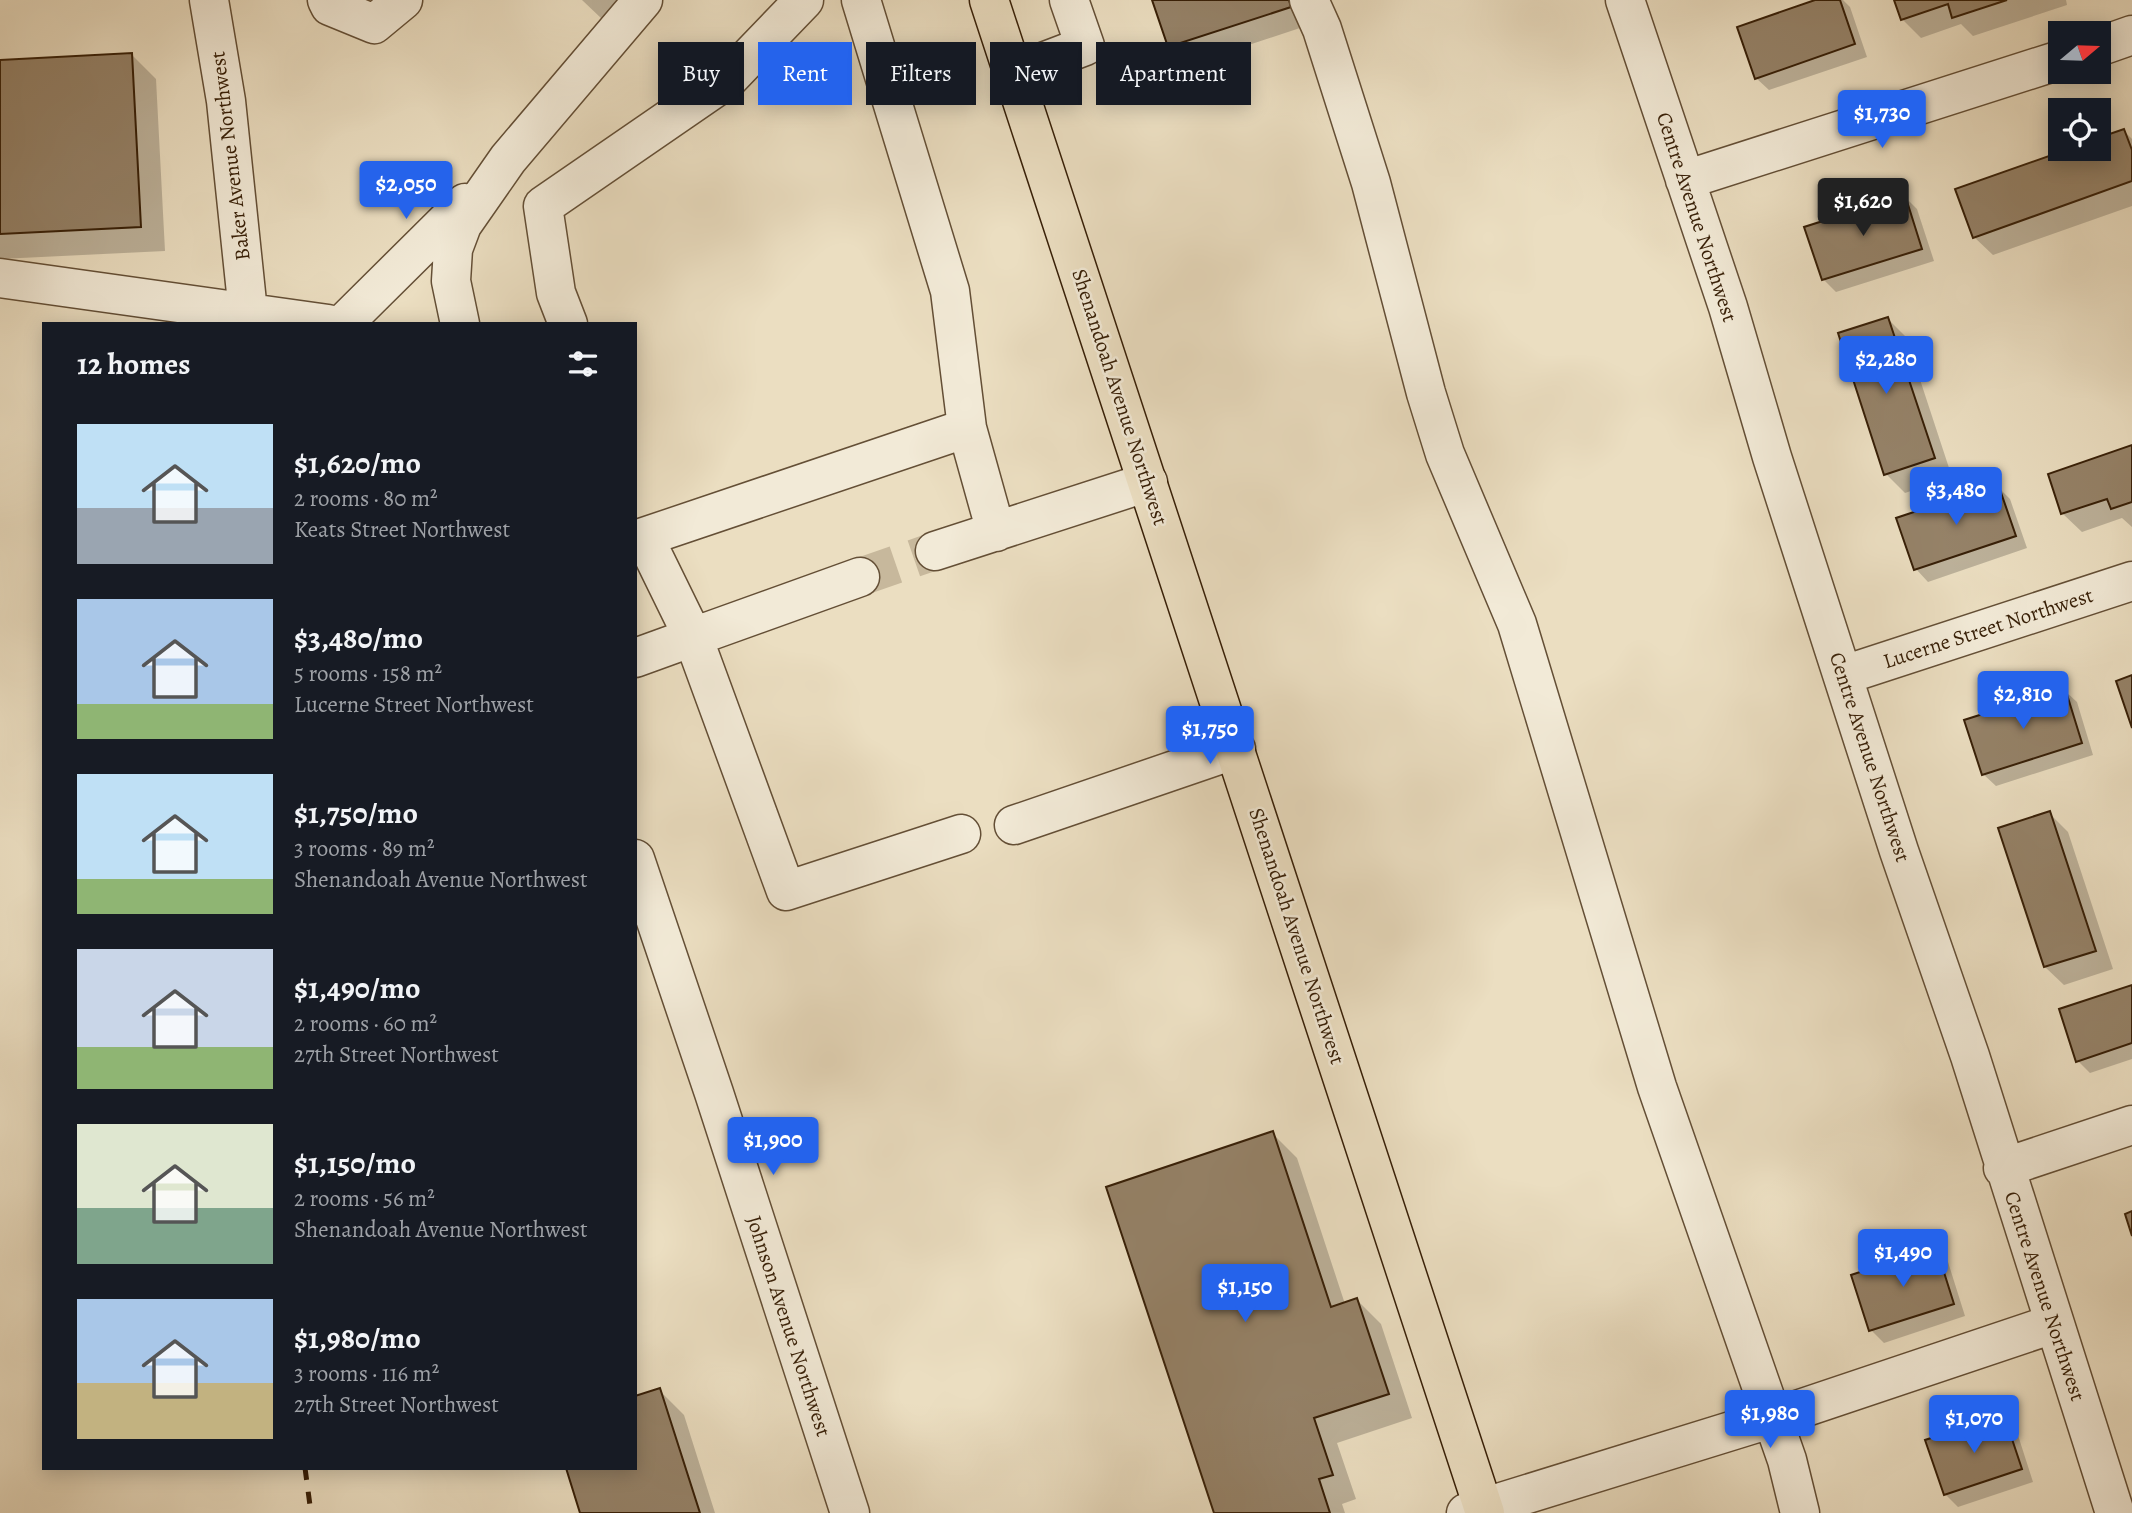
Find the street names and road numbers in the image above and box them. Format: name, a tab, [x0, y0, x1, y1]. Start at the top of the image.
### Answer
street label: Baker Avenue Northwest	[203, 50, 257, 262]
street label: Centre Avenue Northwest	[1650, 109, 1744, 325]
street label: Shenandoah Avenue Northwest	[1065, 265, 1175, 529]
street label: Lucerne Street Northwest	[1879, 581, 2097, 675]
street label: Centre Avenue Northwest	[1823, 649, 1917, 865]
street label: Shenandoah Avenue Northwest	[1242, 804, 1352, 1068]
street label: Centre Avenue Northwest	[1998, 1188, 2092, 1404]
street label: Johnson Avenue Northwest	[740, 1212, 838, 1440]

